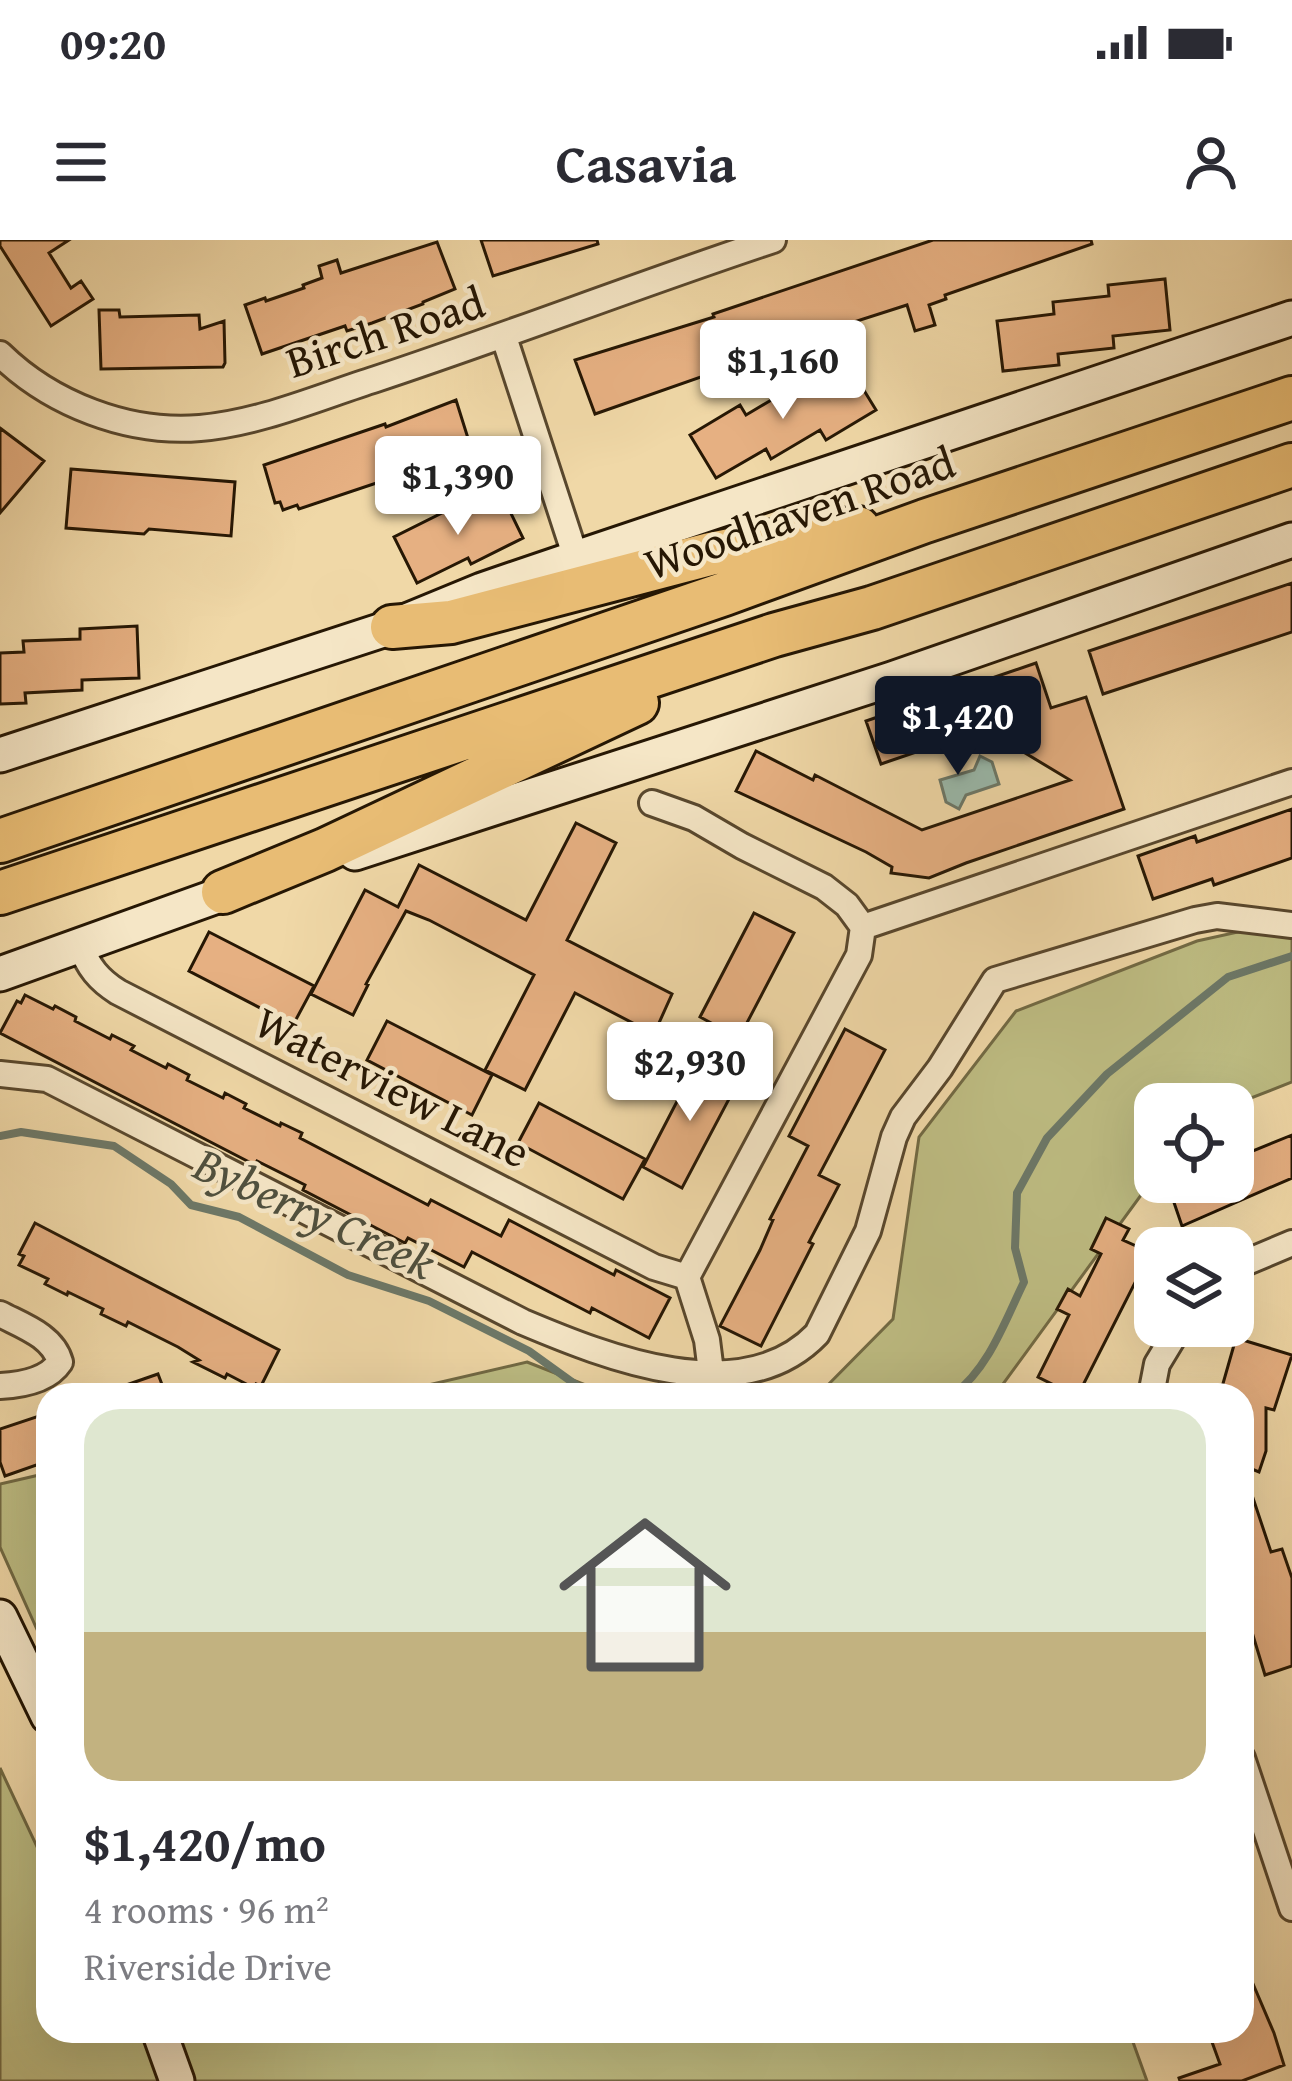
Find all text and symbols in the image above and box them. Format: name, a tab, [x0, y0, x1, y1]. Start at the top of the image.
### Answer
text: 09:20	[60, 10, 166, 75]
text: Casavia	[556, 123, 736, 202]
icon: menu	[48, 129, 114, 195]
icon: person	[1178, 129, 1244, 195]
street label: Birch Road	[278, 268, 492, 394]
pin: $1,160	[685, 320, 881, 422]
text: $1,160	[727, 330, 839, 387]
street label: Woodhaven Road	[635, 429, 963, 595]
pin: $1,390	[360, 436, 556, 538]
text: $1,390	[402, 446, 514, 503]
pin: $1,420	[860, 676, 1056, 778]
text: $1,420	[902, 686, 1014, 743]
street label: Waterview Lane	[244, 989, 542, 1183]
pin: $2,930	[592, 1022, 788, 1124]
text: $2,930	[634, 1032, 746, 1089]
map controls	[1134, 1083, 1254, 1347]
button: locate	[1134, 1083, 1254, 1203]
water label: Byberry Creek	[182, 1127, 448, 1297]
button: layers	[1134, 1227, 1254, 1347]
icon: home	[537, 1487, 753, 1703]
text: $1,420/mo	[84, 1805, 326, 1880]
text: 4 rooms · 96 m²	[84, 1880, 329, 1937]
text: Riverside Drive	[84, 1937, 332, 1994]

